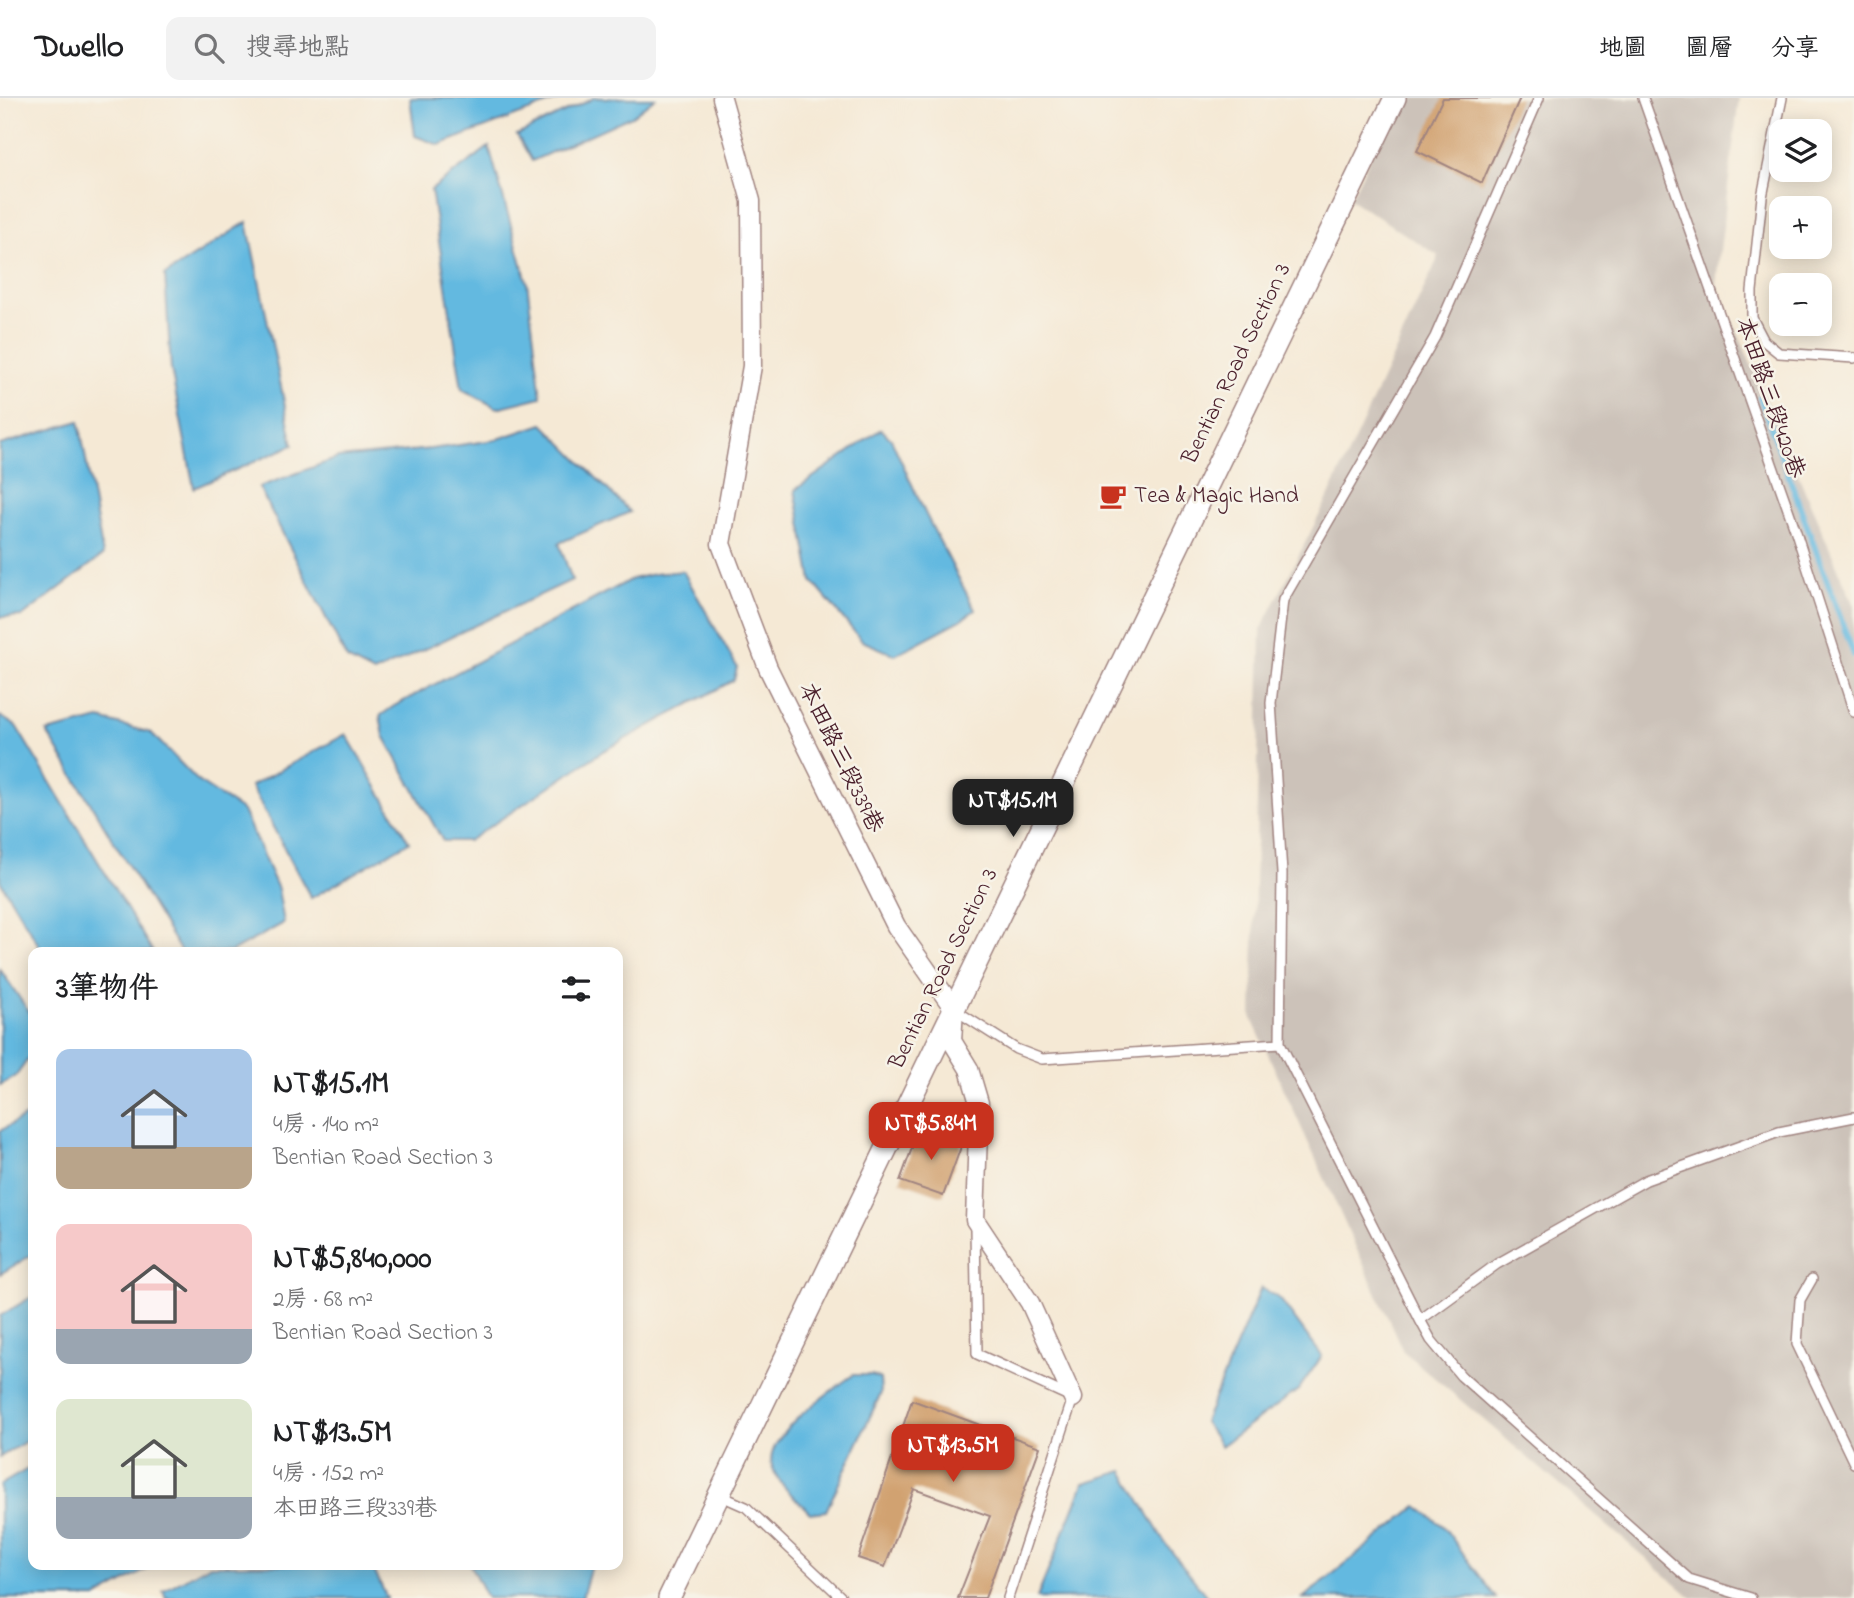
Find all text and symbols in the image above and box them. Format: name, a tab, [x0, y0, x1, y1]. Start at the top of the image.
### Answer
search box	[166, 17, 656, 80]
text: Dwello	[35, 24, 124, 72]
icon: search	[190, 29, 228, 67]
text: 搜尋地點	[246, 30, 350, 68]
text: 地圖	[1599, 32, 1647, 67]
text: 圖層	[1685, 32, 1733, 67]
text: 分享	[1771, 32, 1819, 67]
map controls	[1769, 119, 1832, 336]
button: layers	[1769, 119, 1832, 182]
button: +	[1769, 196, 1832, 259]
street label: Bentian Road Section 3	[1174, 258, 1300, 471]
button: −	[1769, 273, 1832, 336]
street label: 本田路三段420巷	[1726, 313, 1812, 484]
place label: Tea & Magic Hand	[1134, 480, 1299, 514]
cafe icon: Tea & Magic Hand	[1098, 481, 1128, 511]
street label: 本田路三段339巷	[789, 677, 891, 840]
pin: NT$15.1M	[941, 780, 1085, 839]
text: NT$15.1M	[968, 785, 1058, 818]
street label: Bentian Road Section 3	[881, 863, 1007, 1076]
text: 3筆物件	[56, 968, 158, 1012]
icon: filters	[557, 970, 595, 1008]
text: NT$15.1M	[273, 1063, 389, 1107]
icon: home	[112, 1077, 196, 1161]
pin: NT$5.84M	[859, 1102, 1003, 1162]
text: NT$5.84M	[885, 1108, 977, 1141]
text: 4房 · 140 m²	[273, 1109, 379, 1142]
text: Bentian Road Section 3	[273, 1142, 493, 1175]
text: NT$5,840,000	[273, 1238, 432, 1282]
icon: home	[112, 1252, 196, 1336]
text: 2房 · 68 m²	[273, 1284, 373, 1317]
text: Bentian Road Section 3	[273, 1317, 493, 1350]
text: NT$13.5M	[273, 1412, 392, 1456]
pin: NT$13.5M	[881, 1424, 1025, 1484]
icon: home	[112, 1427, 196, 1511]
text: NT$13.5M	[907, 1430, 999, 1463]
text: 4房 · 152 m²	[273, 1458, 384, 1491]
text: 本田路三段339巷	[273, 1493, 437, 1526]

